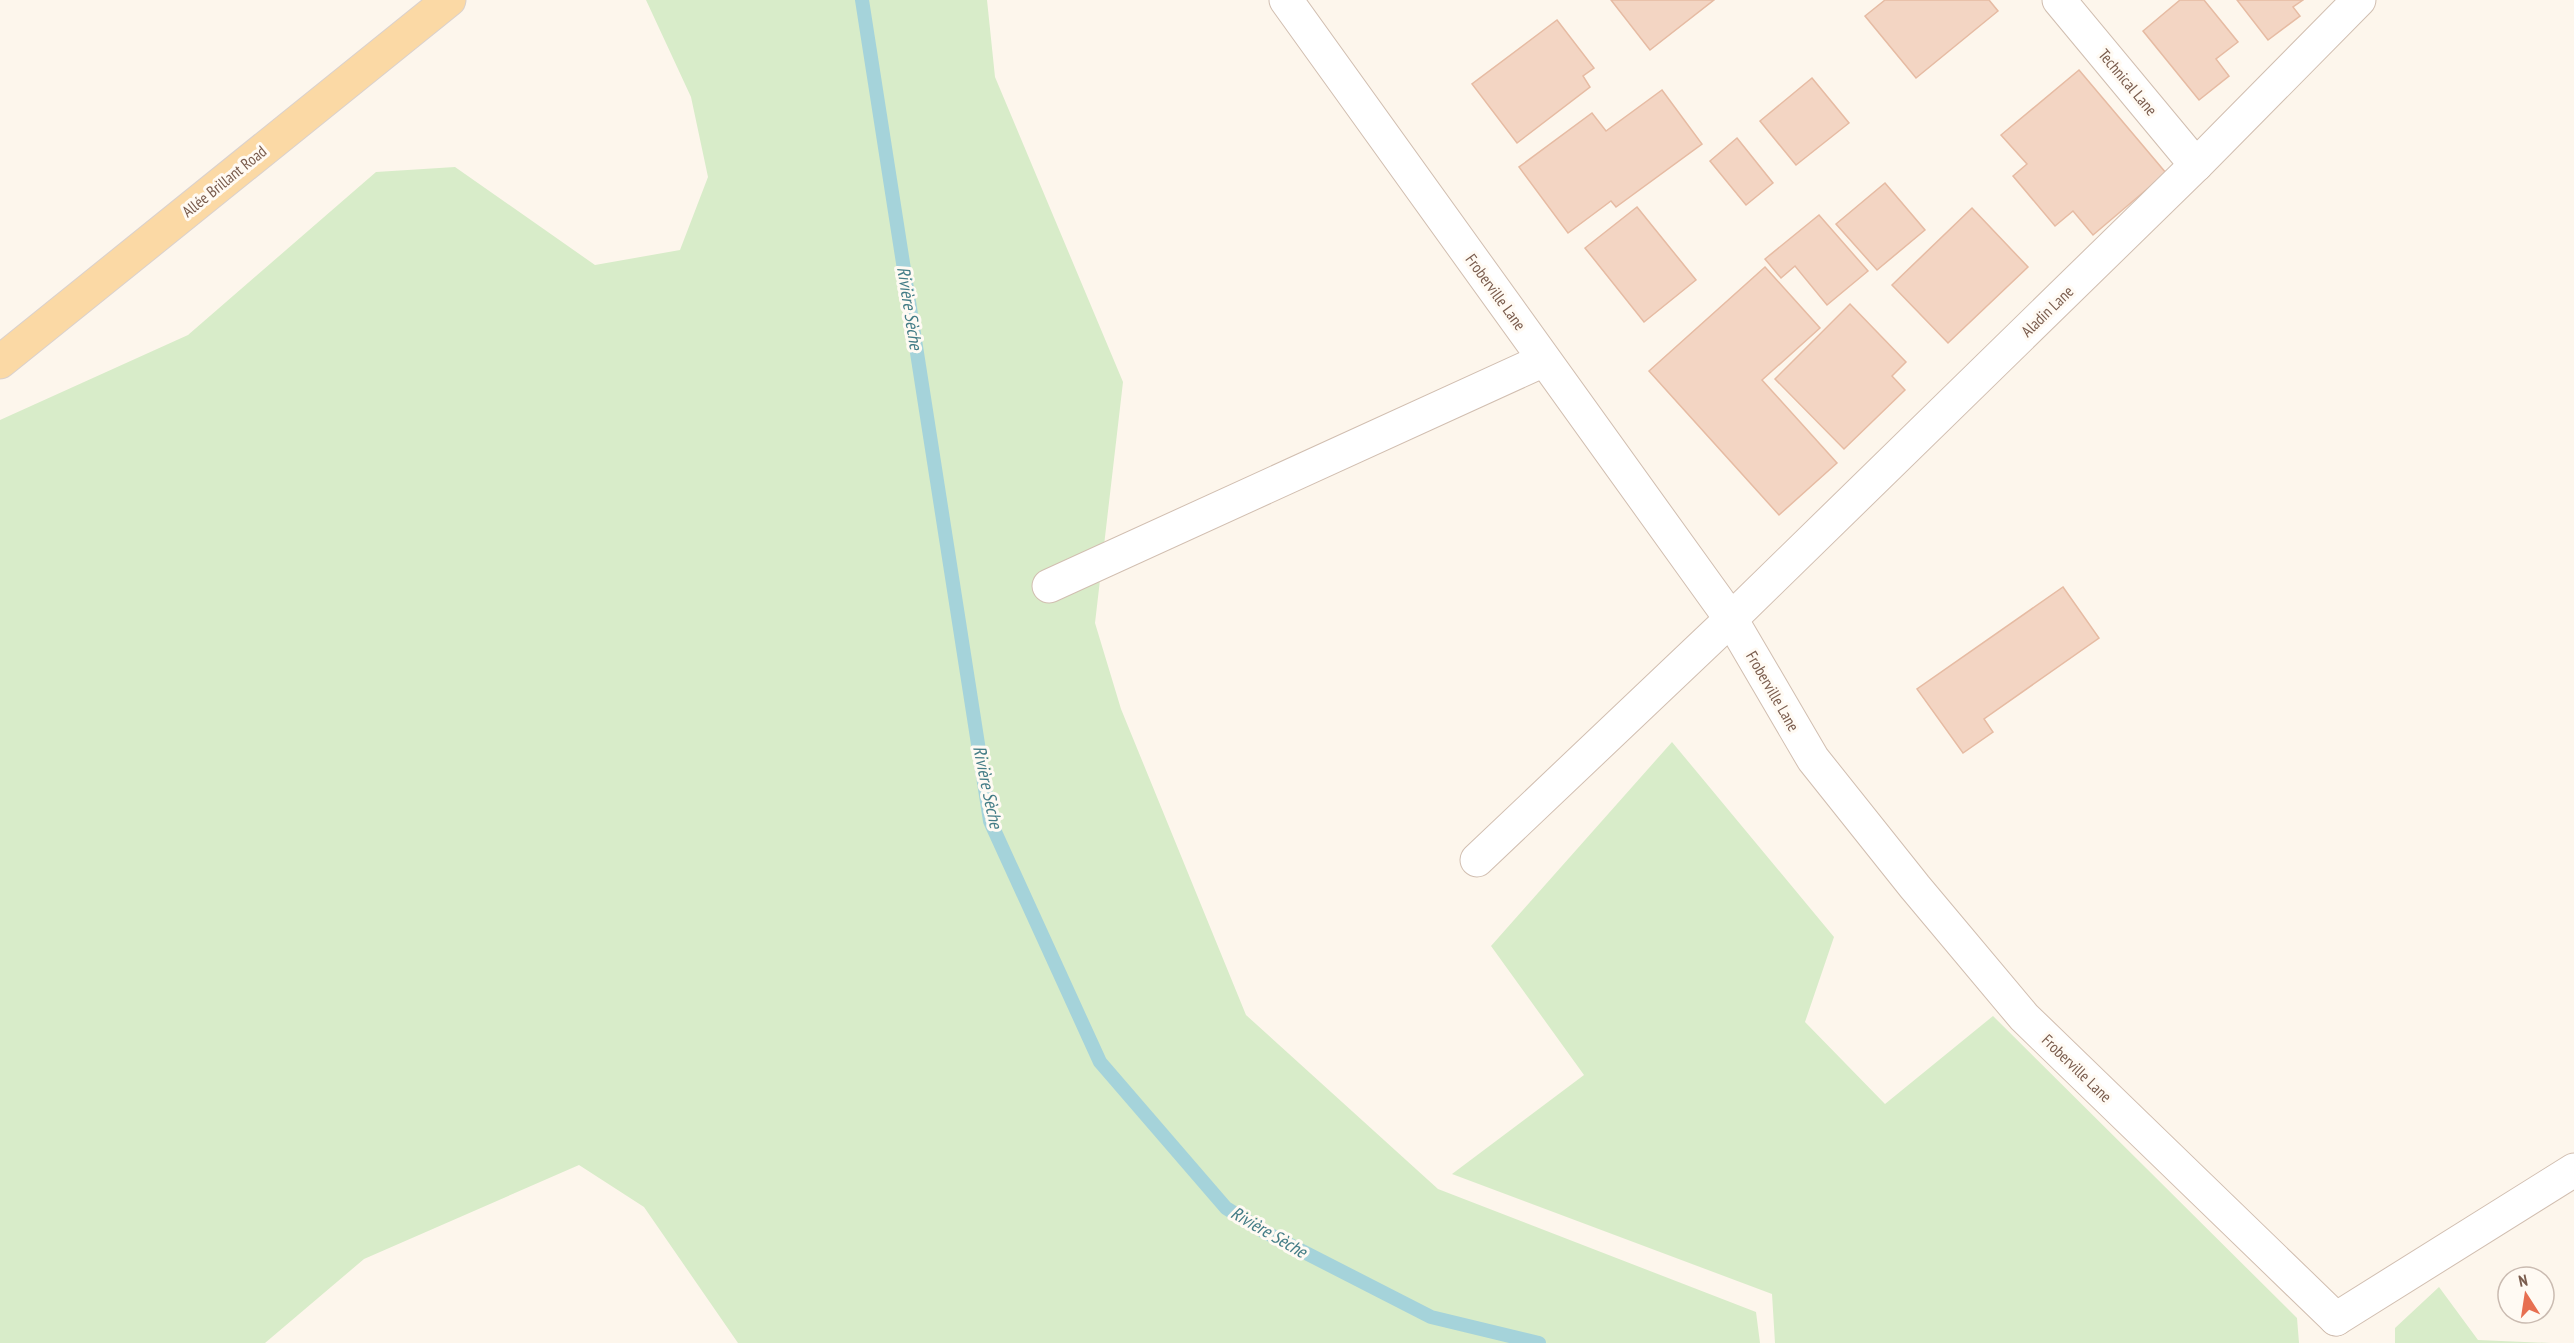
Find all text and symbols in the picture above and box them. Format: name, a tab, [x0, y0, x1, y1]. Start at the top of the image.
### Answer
street label: Technical Lane	[2094, 45, 2162, 119]
street label: Allée Brillant Road	[178, 141, 270, 221]
street label: Froberville Lane	[1462, 250, 1530, 334]
water label: Rivière Sèche	[892, 265, 928, 353]
street label: Aladin Lane	[2017, 281, 2077, 341]
street label: Froberville Lane	[1742, 647, 1804, 735]
water label: Rivière Sèche	[968, 744, 1008, 832]
street label: Froberville Lane	[2038, 1030, 2116, 1106]
water label: Rivière Sèche	[1227, 1201, 1312, 1264]
north arrow	[2496, 1265, 2556, 1325]
text: N	[2517, 1270, 2529, 1291]

